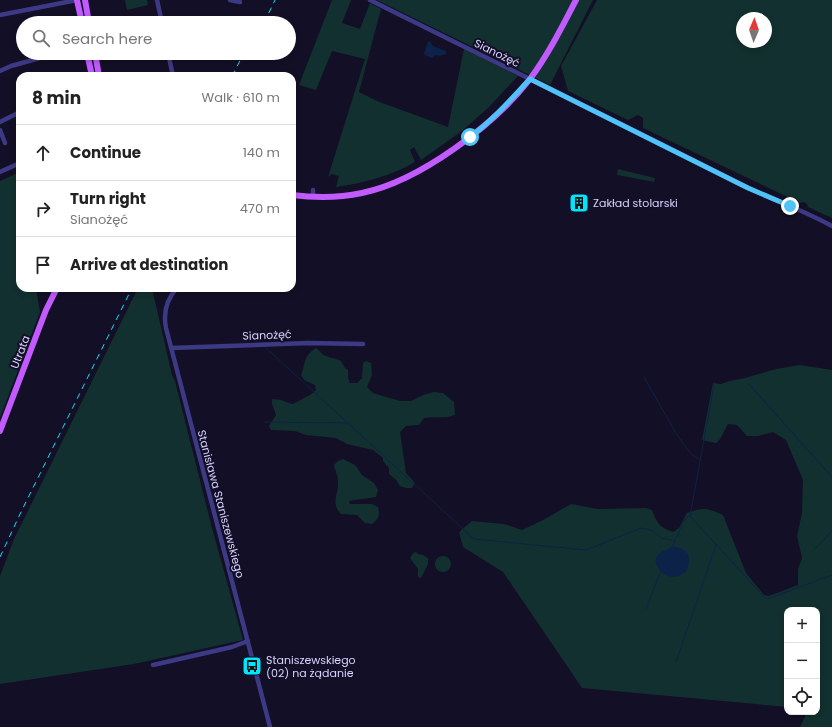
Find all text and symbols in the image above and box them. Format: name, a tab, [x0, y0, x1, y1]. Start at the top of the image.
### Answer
north arrow	[736, 12, 772, 48]
search box	[16, 16, 296, 60]
icon: search	[30, 27, 52, 49]
text: Search here	[62, 28, 152, 49]
street label: Sianożęć	[471, 35, 523, 71]
text: 8 min	[32, 86, 81, 110]
text: Walk · 610 m	[201, 88, 280, 107]
route start	[461, 128, 479, 146]
icon: ahead	[32, 142, 54, 164]
text: Continue	[70, 142, 141, 163]
text: 140 m	[243, 143, 280, 162]
text: Turn right	[70, 188, 146, 209]
building icon: Zakład stolarski	[568, 192, 590, 214]
place label: Zakład stolarski	[593, 195, 678, 211]
route end	[781, 197, 799, 215]
icon: right	[32, 198, 54, 220]
text: 470 m	[240, 199, 280, 218]
text: Sianożęć	[70, 210, 128, 229]
icon: arrive	[32, 254, 54, 276]
text: Arrive at destination	[70, 254, 228, 275]
street label: Sianożęć	[242, 326, 292, 344]
street label: Utrata	[6, 333, 34, 371]
street label: Stanisława Staniszewskiego	[194, 428, 248, 580]
map controls	[784, 607, 820, 715]
button: +	[784, 607, 820, 643]
button: −	[784, 643, 820, 679]
place label: Staniszewskiego (02) na żądanie	[266, 652, 356, 681]
bus stop icon: Staniszewskiego (02) na żądanie	[241, 655, 263, 677]
button: locate	[784, 679, 820, 715]

